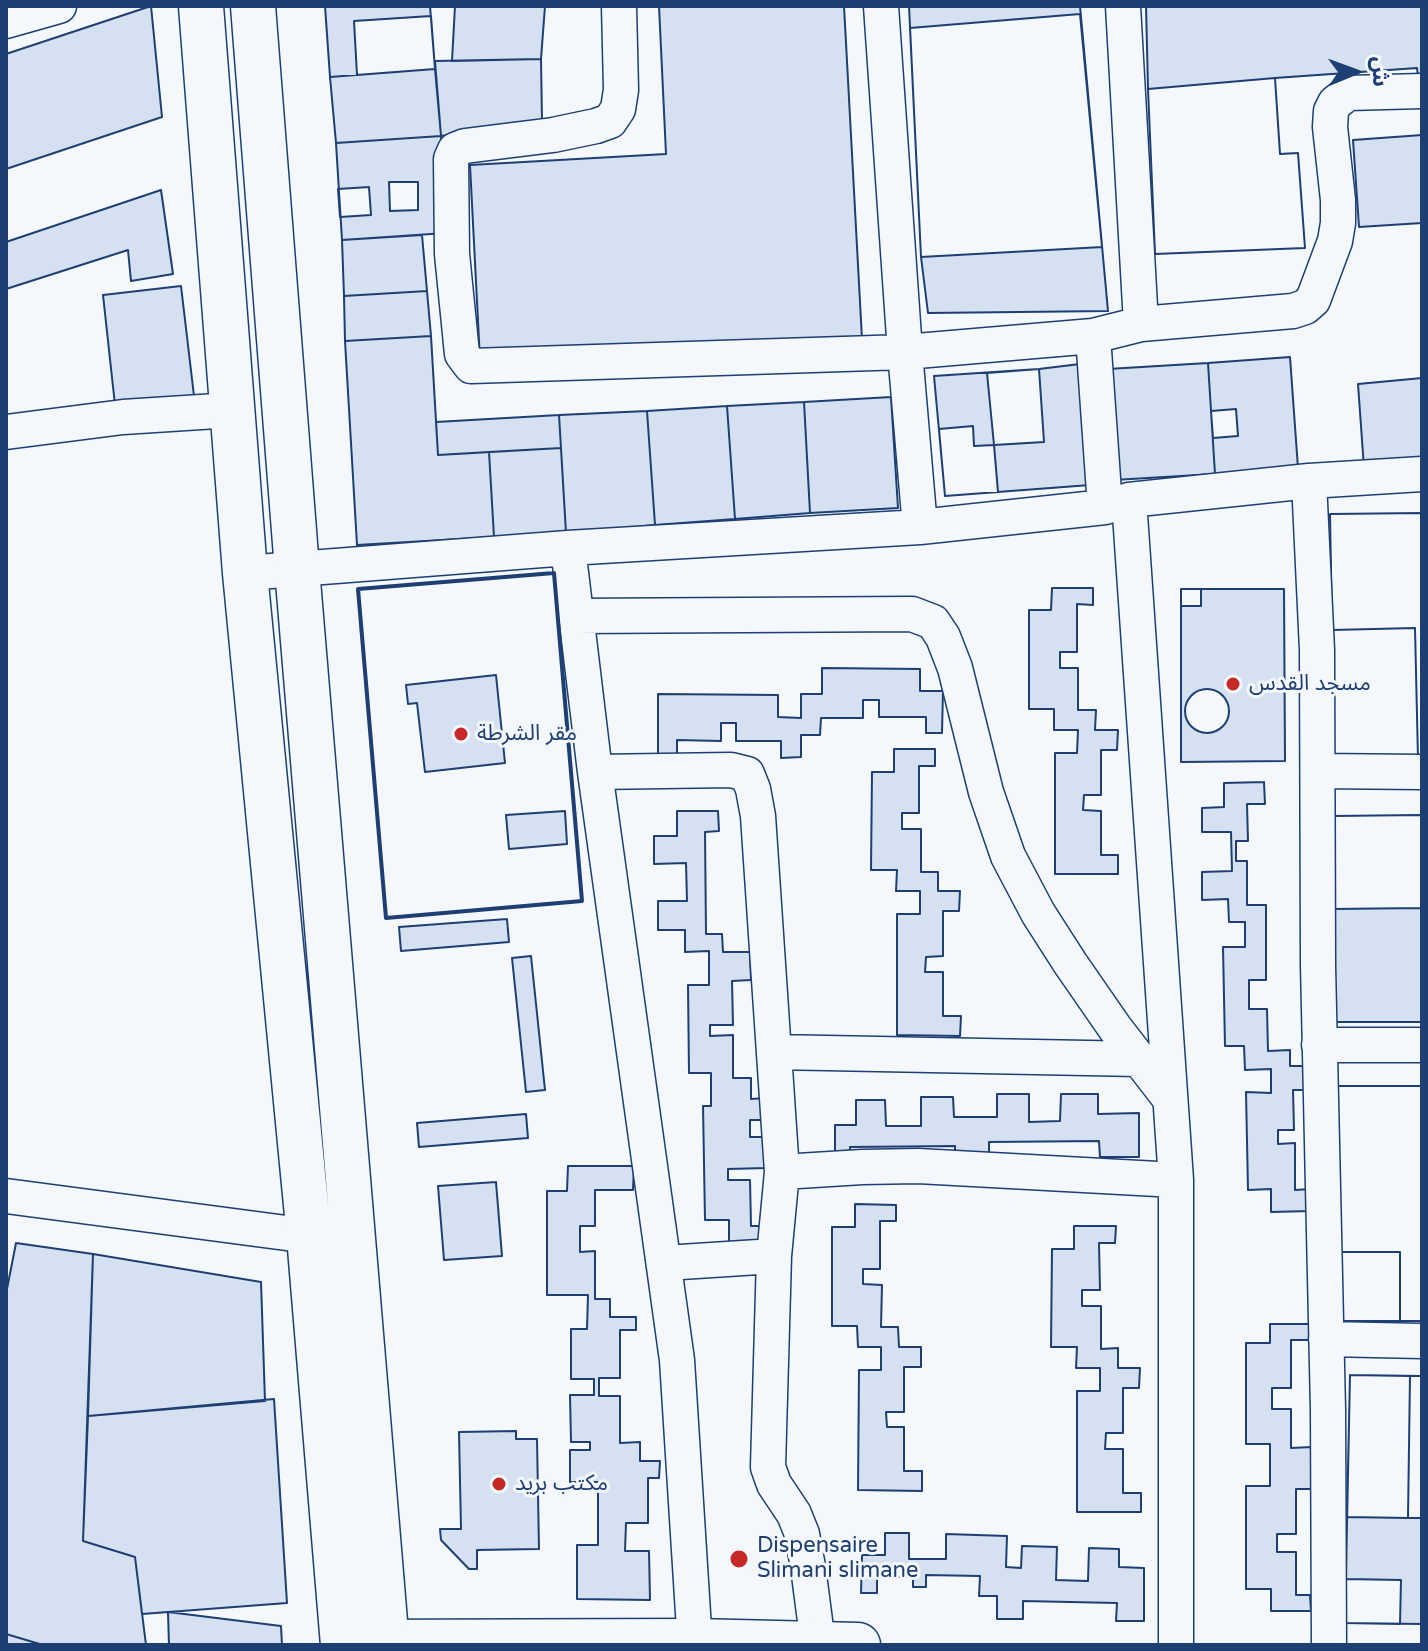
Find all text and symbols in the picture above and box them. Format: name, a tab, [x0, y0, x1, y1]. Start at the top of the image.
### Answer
north arrow	[1316, 32, 1396, 112]
text: ش	[1367, 56, 1393, 87]
place label: مسجد القدس	[1249, 671, 1371, 697]
marker: مسجد القدس	[1224, 675, 1242, 693]
place label: مقر الشرطة	[477, 721, 577, 747]
marker: مقر الشرطة	[452, 725, 470, 743]
place label: مكتب بريد	[515, 1471, 608, 1497]
marker: مكتب بريد	[490, 1475, 508, 1493]
place label: Dispensaire Slimani slimane	[757, 1533, 918, 1584]
marker: Dispensaire Slimani slimane	[728, 1548, 750, 1570]

